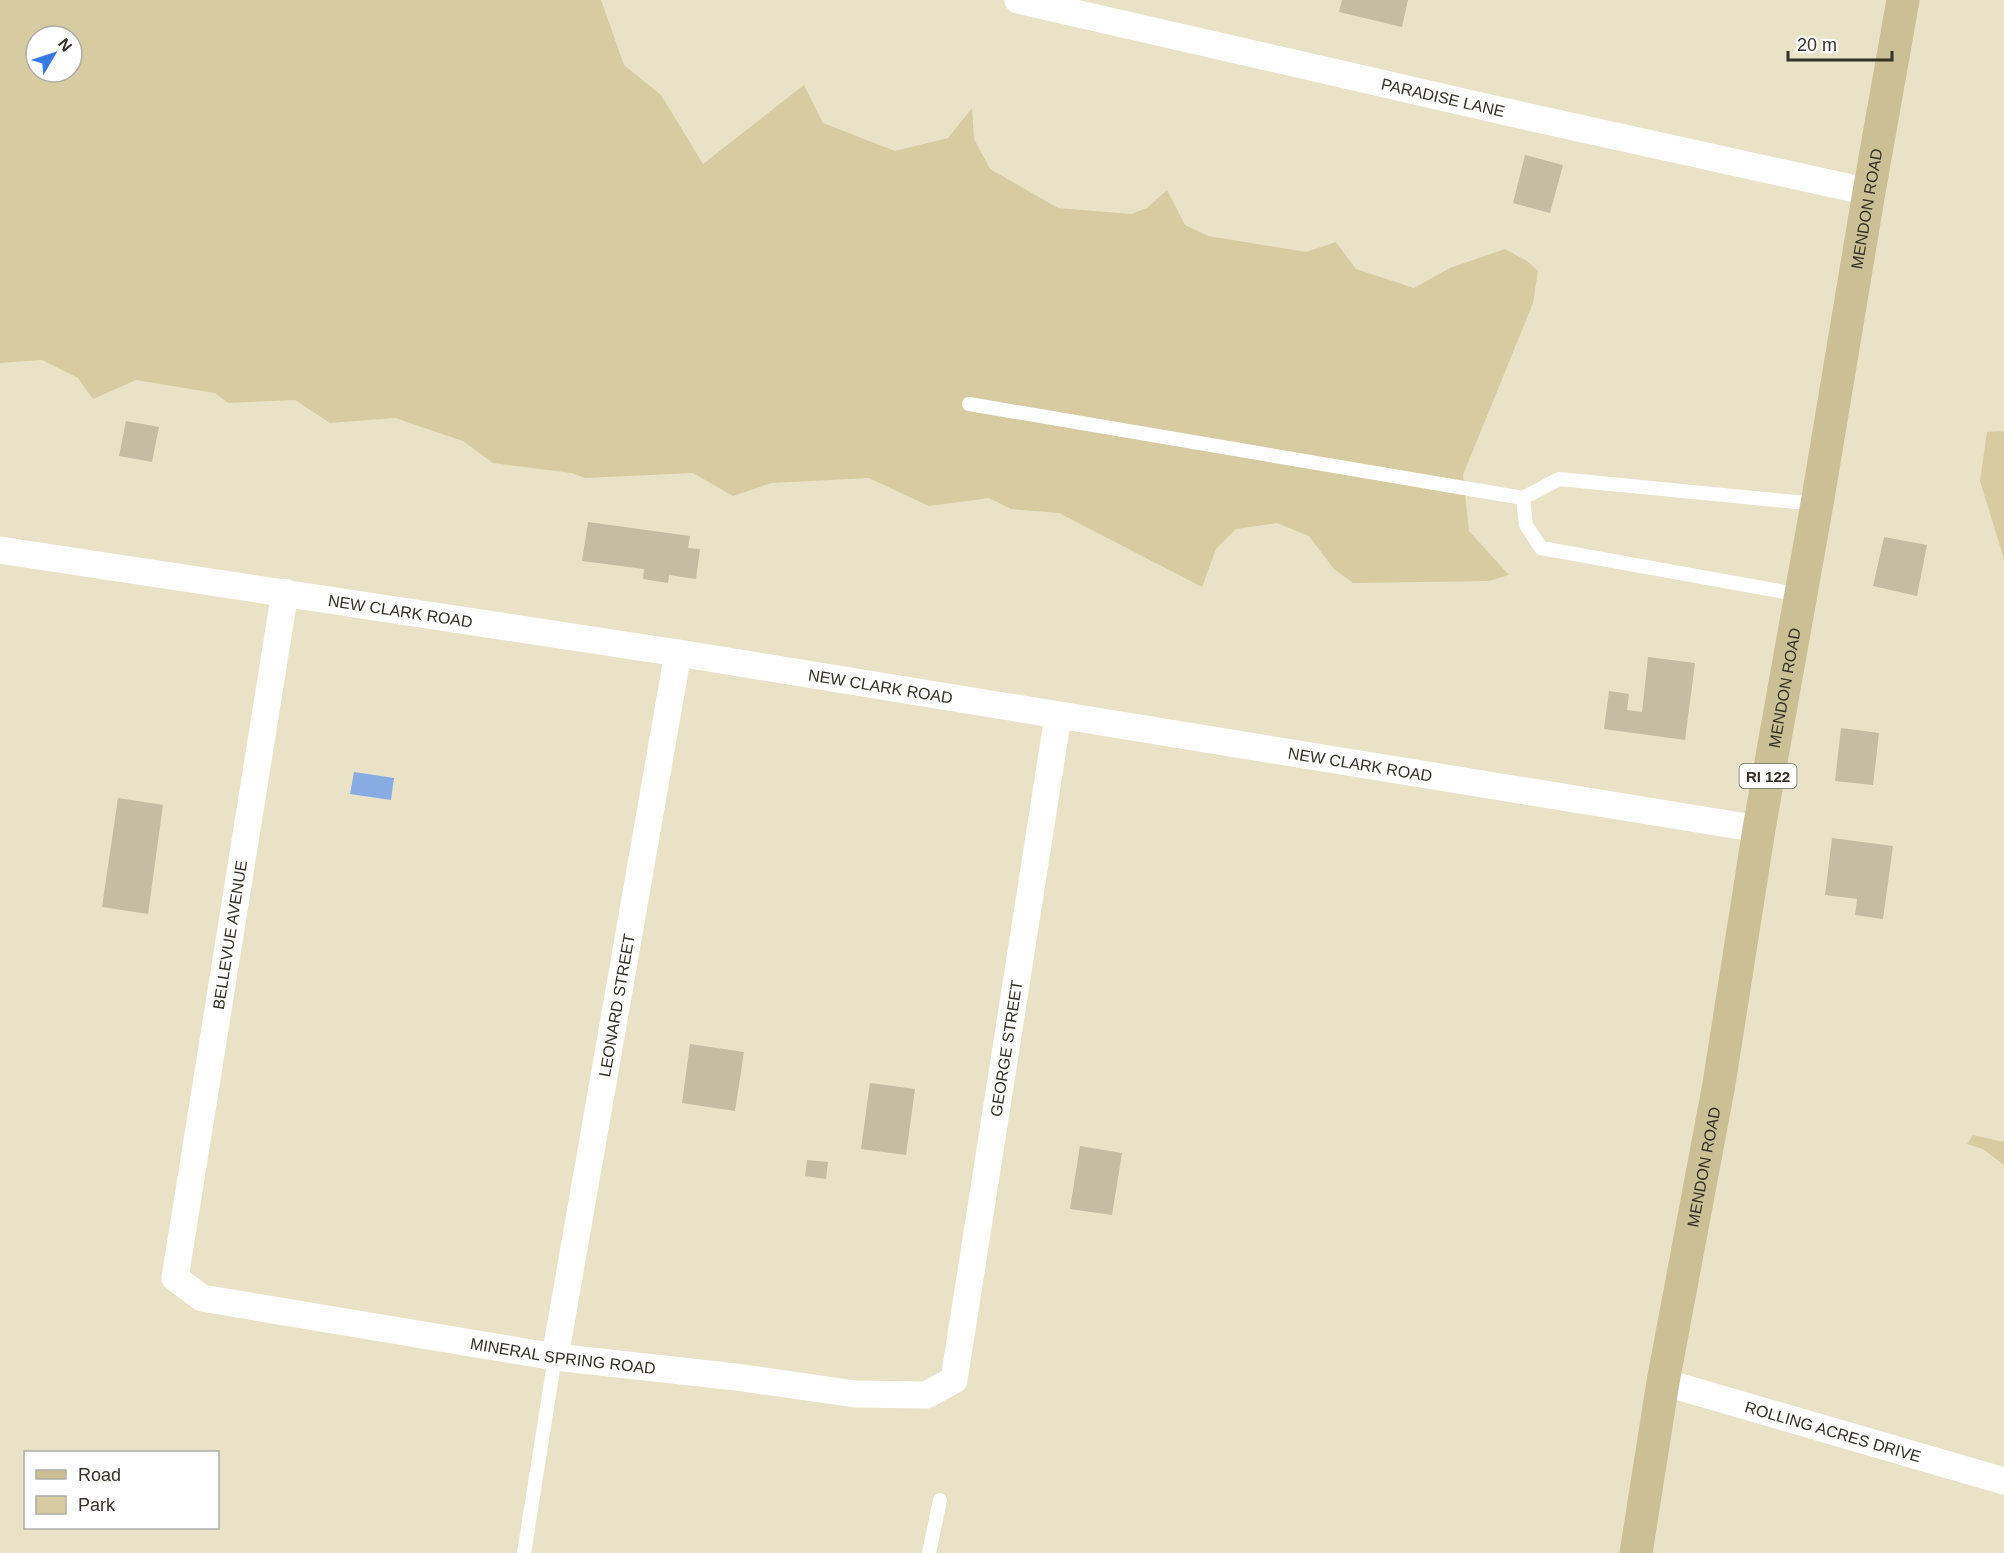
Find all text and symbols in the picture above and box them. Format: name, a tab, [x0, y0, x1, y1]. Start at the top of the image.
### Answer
north arrow	[24, 24, 84, 84]
scale bar	[1788, 24, 1892, 62]
text: N	[55, 35, 76, 55]
text: 20 m	[1797, 35, 1837, 55]
street label: PARADISE LANE	[1380, 75, 1506, 120]
street label: MENDON ROAD	[1848, 147, 1885, 270]
street label: NEW CLARK ROAD	[327, 591, 474, 630]
street label: MENDON ROAD	[1765, 626, 1803, 749]
street label: NEW CLARK ROAD	[807, 666, 954, 706]
street label: NEW CLARK ROAD	[1287, 744, 1434, 784]
road number: RI 122	[1740, 764, 1796, 788]
street label: BELLEVUE AVENUE	[210, 859, 250, 1011]
street label: LEONARD STREET	[596, 932, 637, 1078]
street label: GEORGE STREET	[987, 979, 1025, 1118]
street label: MENDON ROAD	[1684, 1105, 1723, 1228]
street label: MINERAL SPRING ROAD	[469, 1334, 657, 1377]
street label: ROLLING ACRES DRIVE	[1743, 1398, 1923, 1465]
legend	[24, 1451, 219, 1529]
text: Road	[78, 1465, 121, 1485]
text: Park	[78, 1495, 116, 1515]

